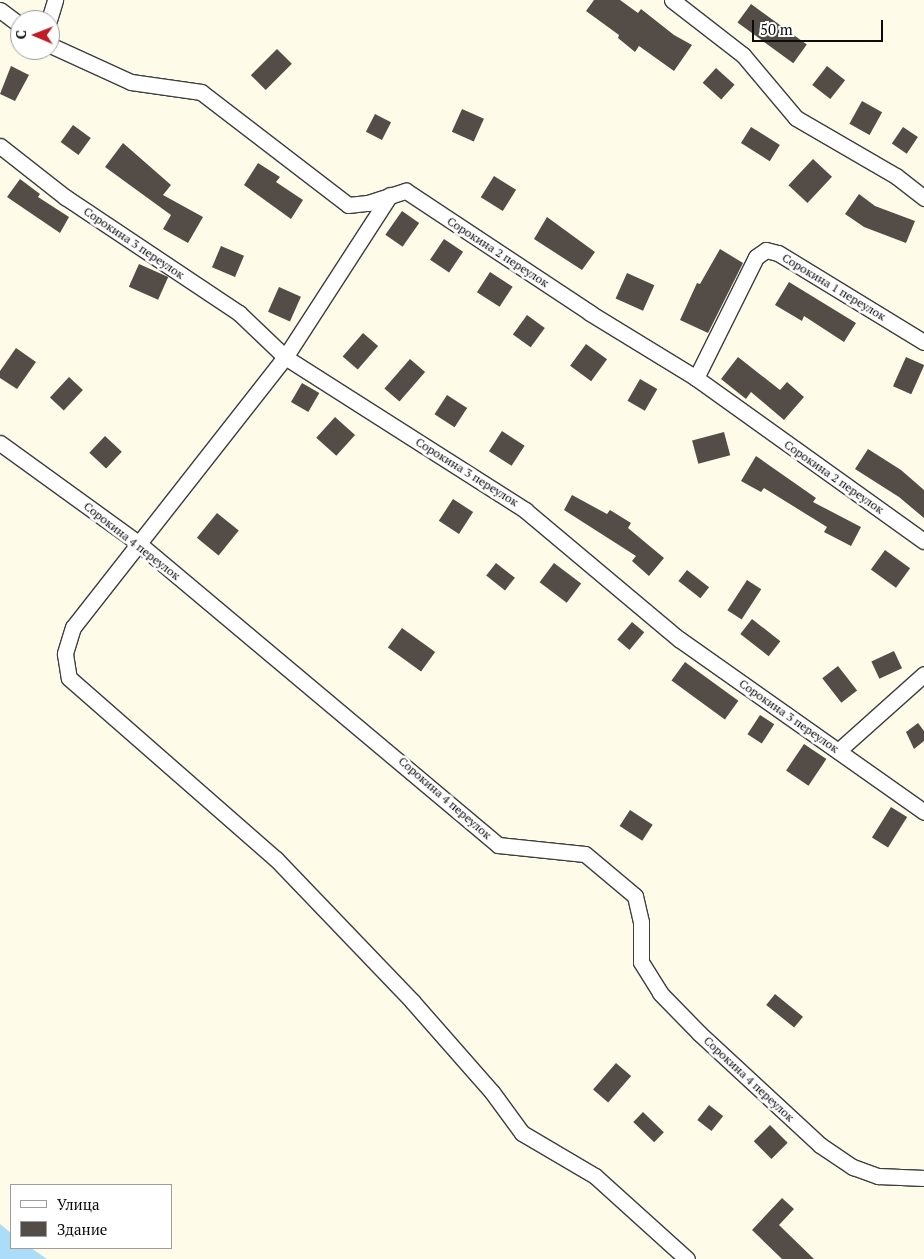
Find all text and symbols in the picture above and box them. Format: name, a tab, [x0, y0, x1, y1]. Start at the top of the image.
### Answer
north arrow	[10, 10, 60, 60]
scale bar	[754, 10, 885, 42]
text: 50 m	[760, 19, 793, 39]
text: С	[11, 30, 30, 39]
street label: Сорокина 3 переулок	[81, 204, 187, 282]
street label: Сорокина 2 переулок	[444, 214, 552, 290]
street label: Сорокина 1 переулок	[780, 250, 888, 324]
street label: Сорокина 3 переулок	[413, 435, 521, 509]
street label: Сорокина 2 переулок	[781, 437, 887, 517]
street label: Сорокина 4 переулок	[81, 499, 183, 583]
street label: Сорокина 3 переулок	[736, 676, 842, 756]
street label: Сорокина 4 переулок	[396, 754, 494, 842]
street label: Сорокина 4 переулок	[701, 1033, 797, 1125]
legend	[10, 1184, 172, 1249]
text: Улица	[57, 1194, 100, 1214]
text: Здание	[57, 1219, 107, 1239]

